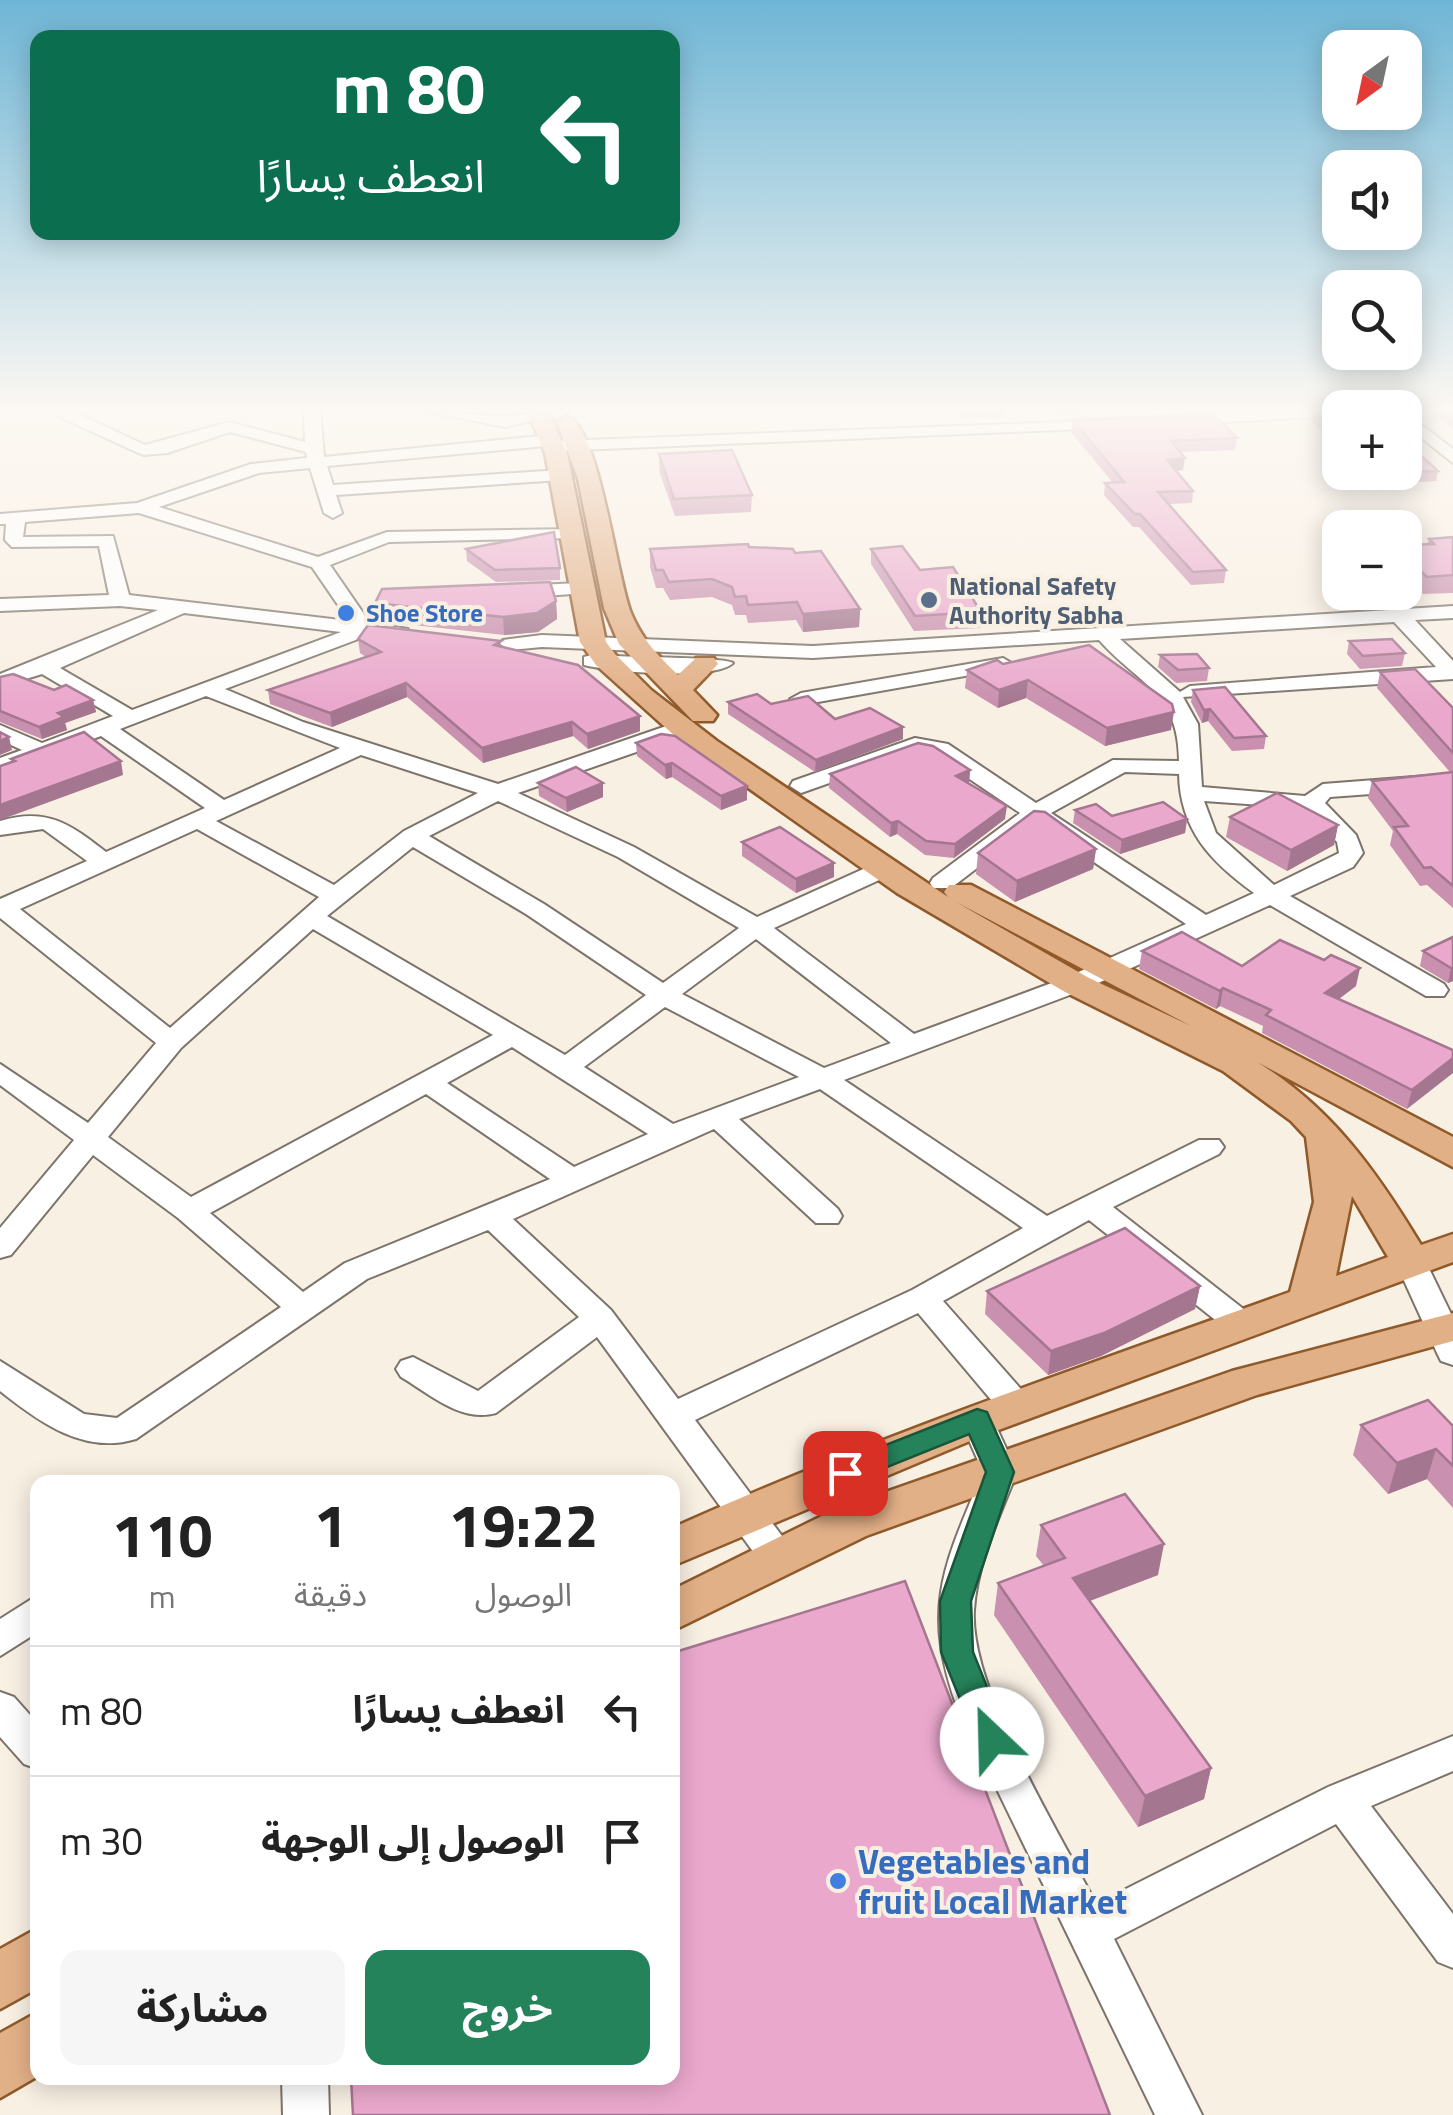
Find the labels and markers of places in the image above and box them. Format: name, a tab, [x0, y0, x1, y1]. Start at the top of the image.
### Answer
place label: National Safety Authority Sabha	[949, 567, 1124, 634]
marker: National Safety Authority Sabha	[918, 589, 940, 611]
place label: Shoe Store	[366, 594, 483, 632]
marker: Shoe Store	[335, 602, 357, 624]
pin	[803, 1431, 888, 1516]
place label: Vegetables and fruit Local Market	[858, 1834, 1127, 1928]
marker: Vegetables and fruit Local Market	[827, 1870, 849, 1892]

